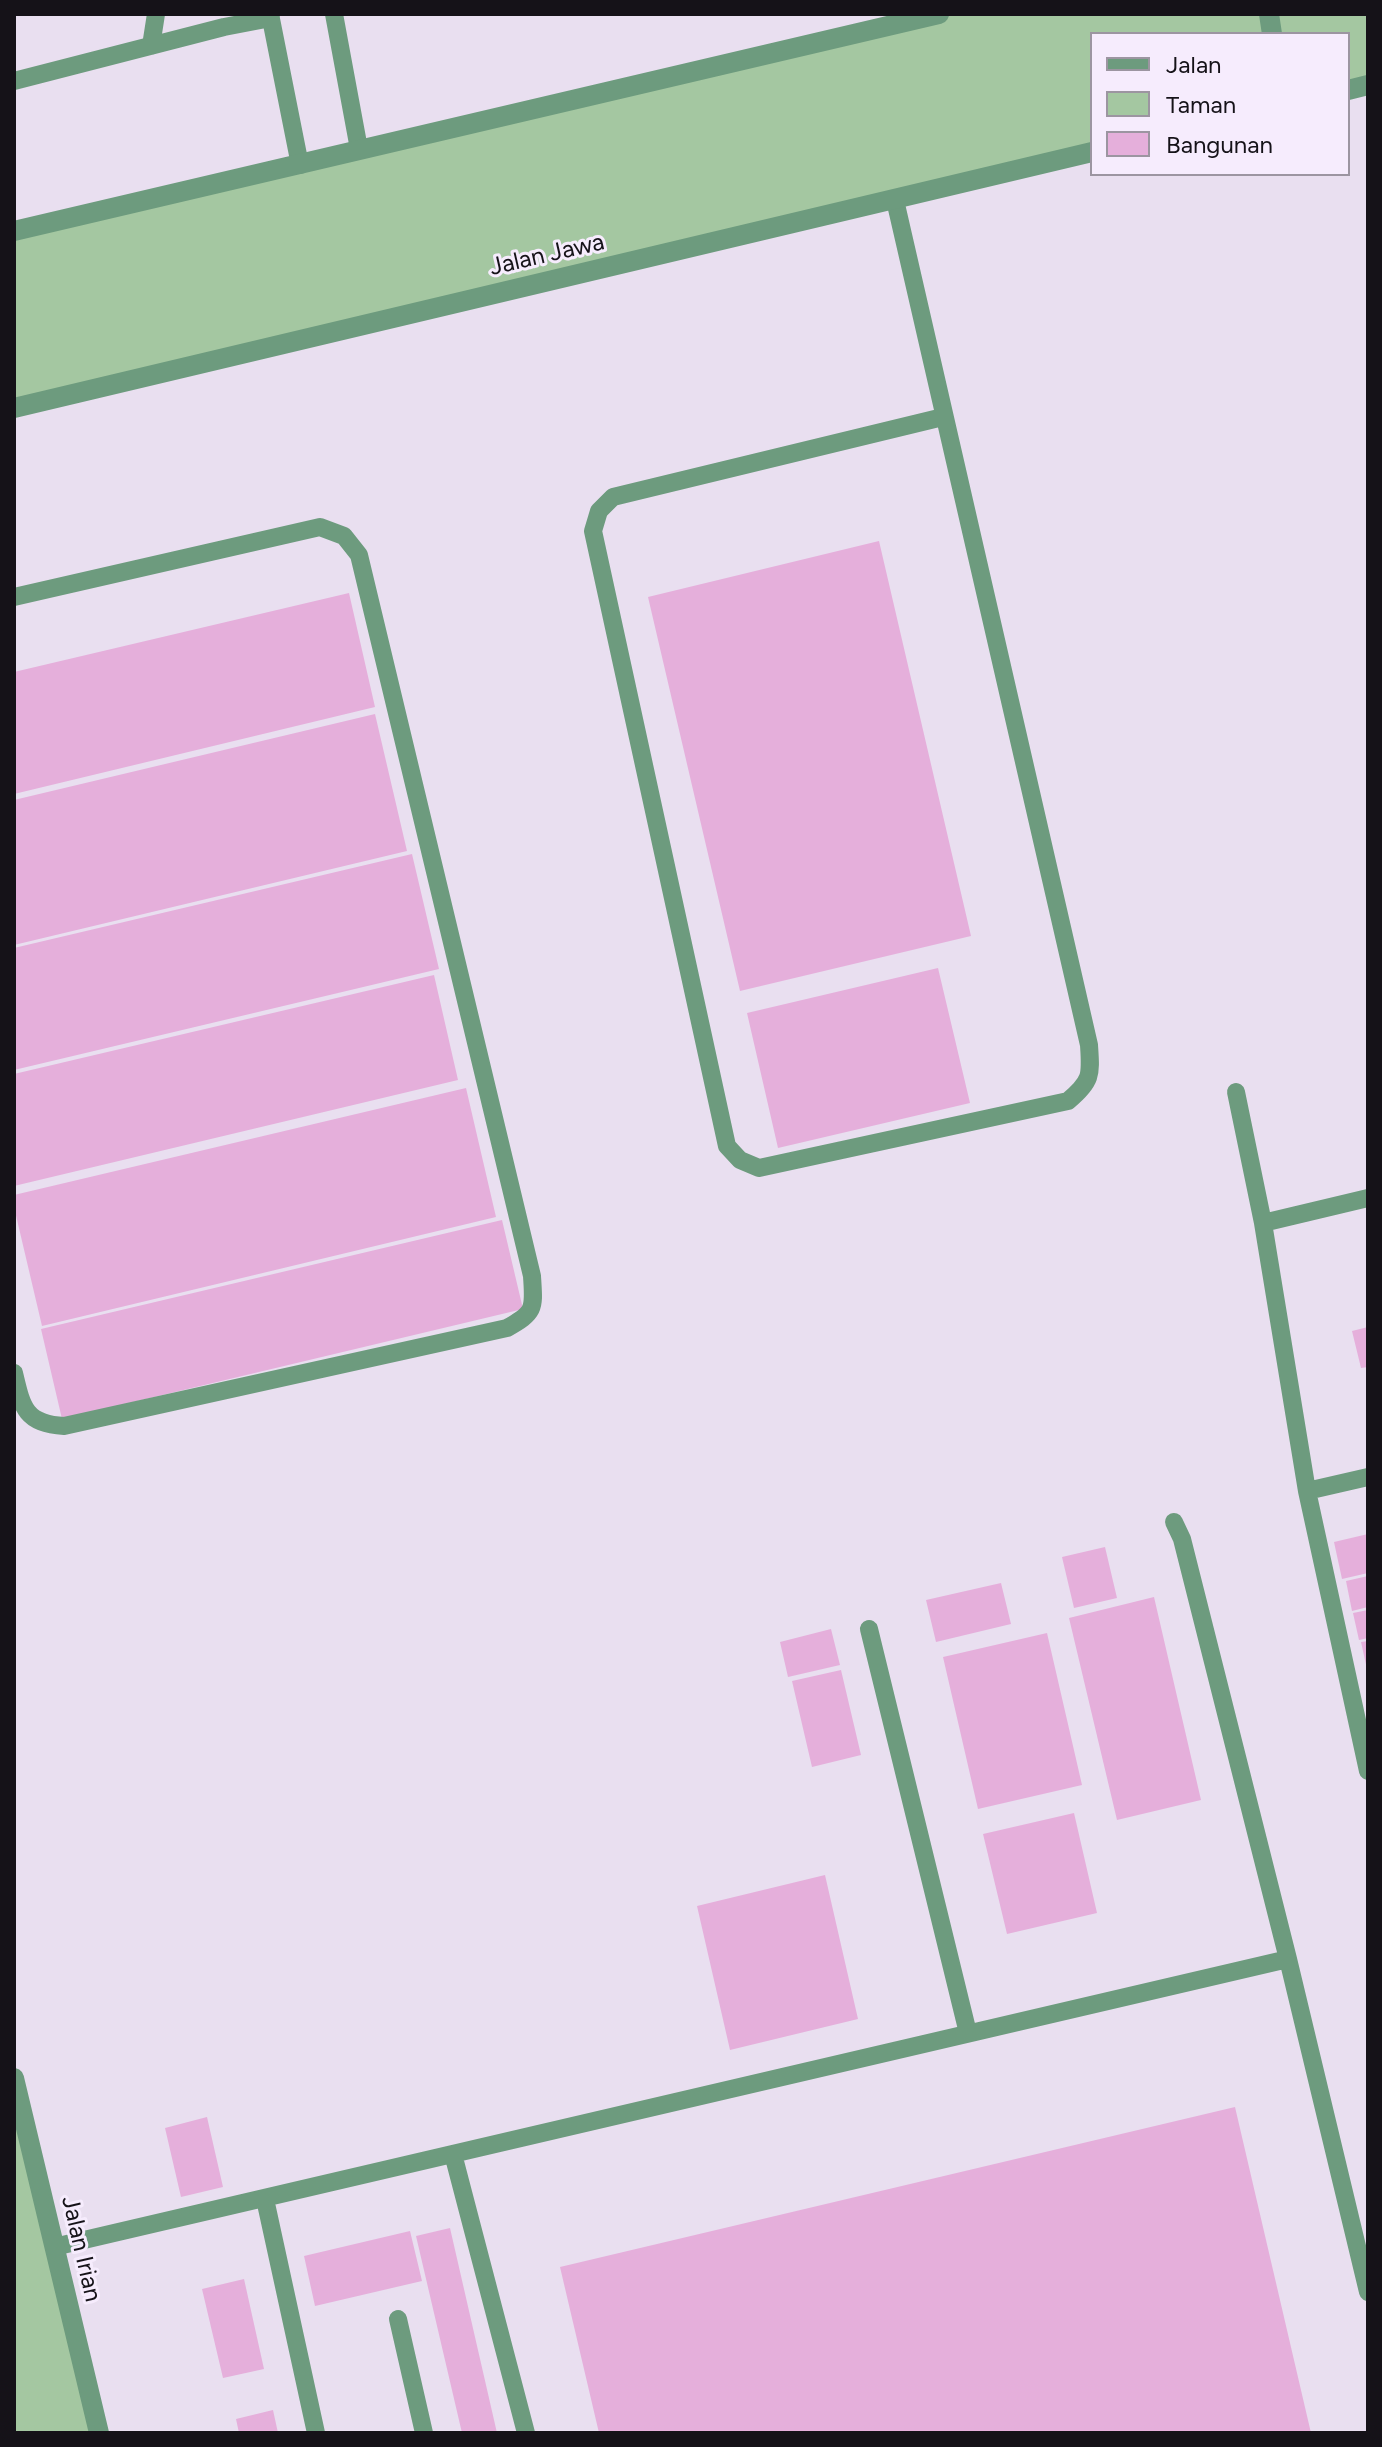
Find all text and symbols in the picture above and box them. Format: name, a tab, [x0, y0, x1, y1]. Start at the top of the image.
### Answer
legend	[1090, 32, 1350, 176]
text: Jalan	[1166, 50, 1222, 79]
text: Taman	[1166, 90, 1236, 119]
text: Bangunan	[1166, 130, 1273, 159]
street label: Jalan Jawa	[487, 228, 607, 282]
street label: Jalan Irian	[55, 2194, 107, 2304]

